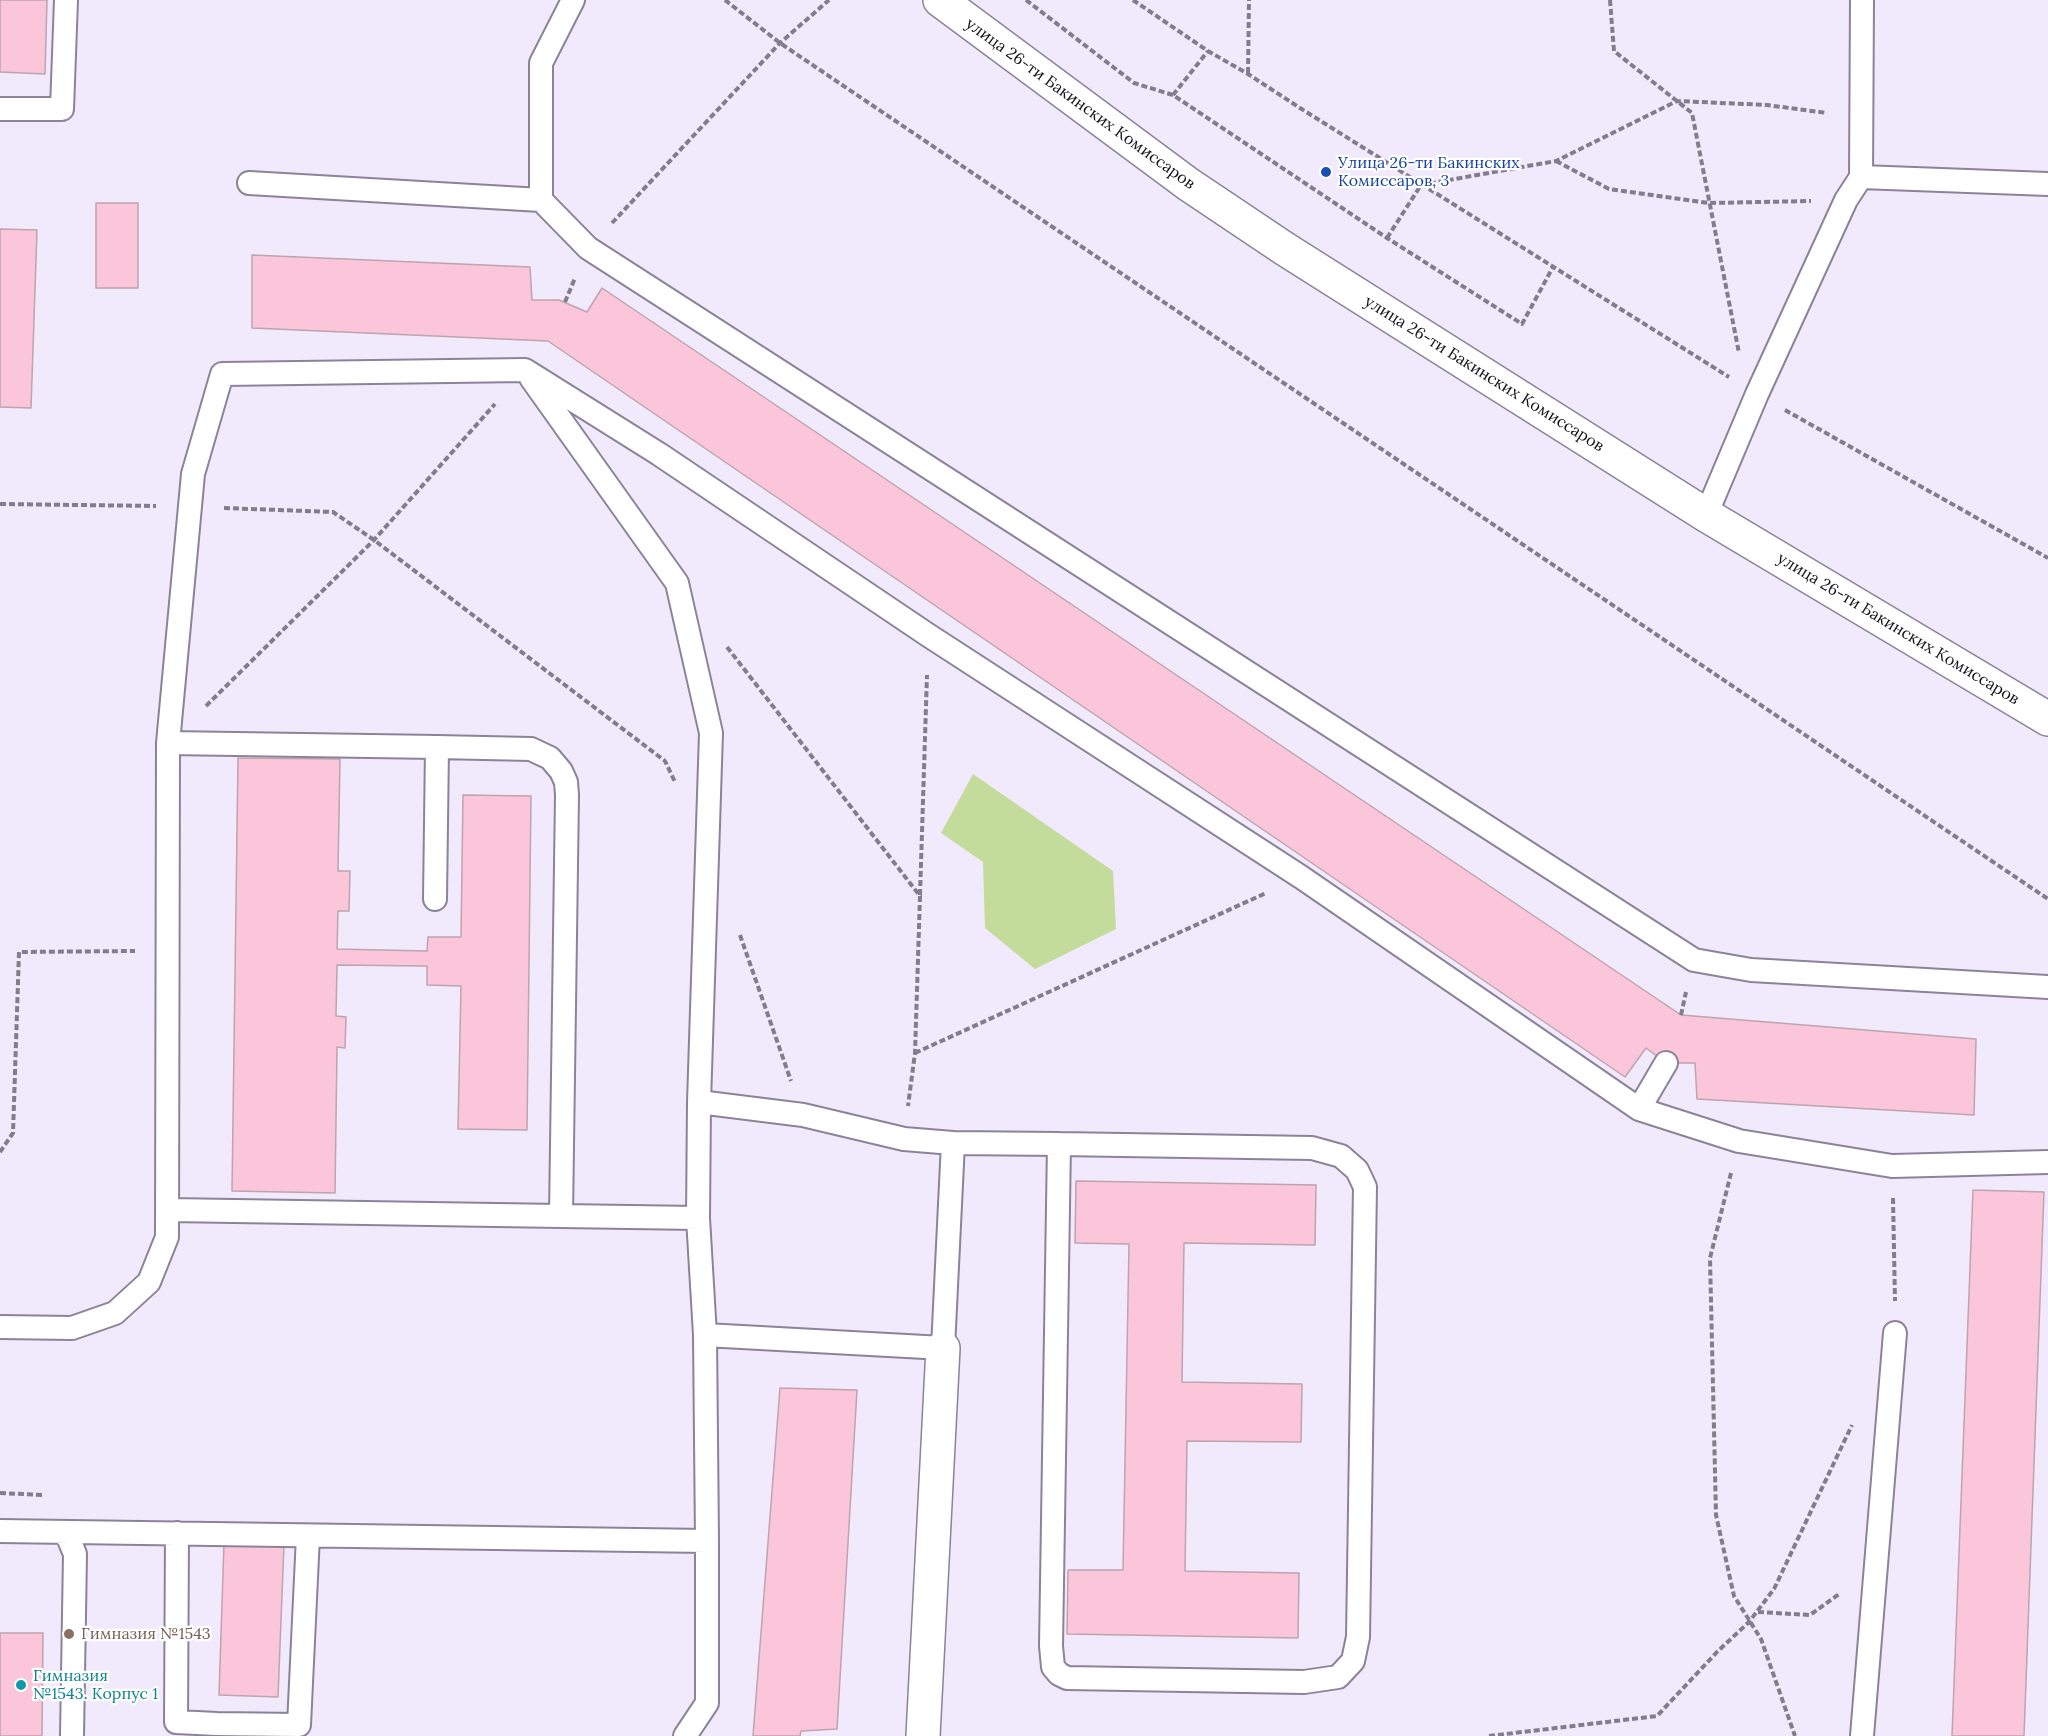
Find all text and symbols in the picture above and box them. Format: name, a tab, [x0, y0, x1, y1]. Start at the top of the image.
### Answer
street label: улица 26-ти Бакинских Комиссаров	[962, 14, 1198, 194]
place label: Улица 26-ти Бакинских Комиссаров, 3	[1338, 153, 1520, 191]
marker: Улица 26-ти Бакинских Комиссаров, 3	[1319, 165, 1333, 179]
street label: улица 26-ти Бакинских Комиссаров	[1361, 292, 1607, 456]
street label: улица 26-ти Бакинских Комиссаров	[1773, 549, 2023, 709]
place label: Гимназия №1543	[81, 1624, 211, 1644]
marker: Гимназия №1543	[62, 1627, 76, 1641]
place label: Гимназия №1543. Корпус 1	[33, 1666, 158, 1704]
marker: Гимназия №1543. Корпус 1	[14, 1678, 28, 1692]

